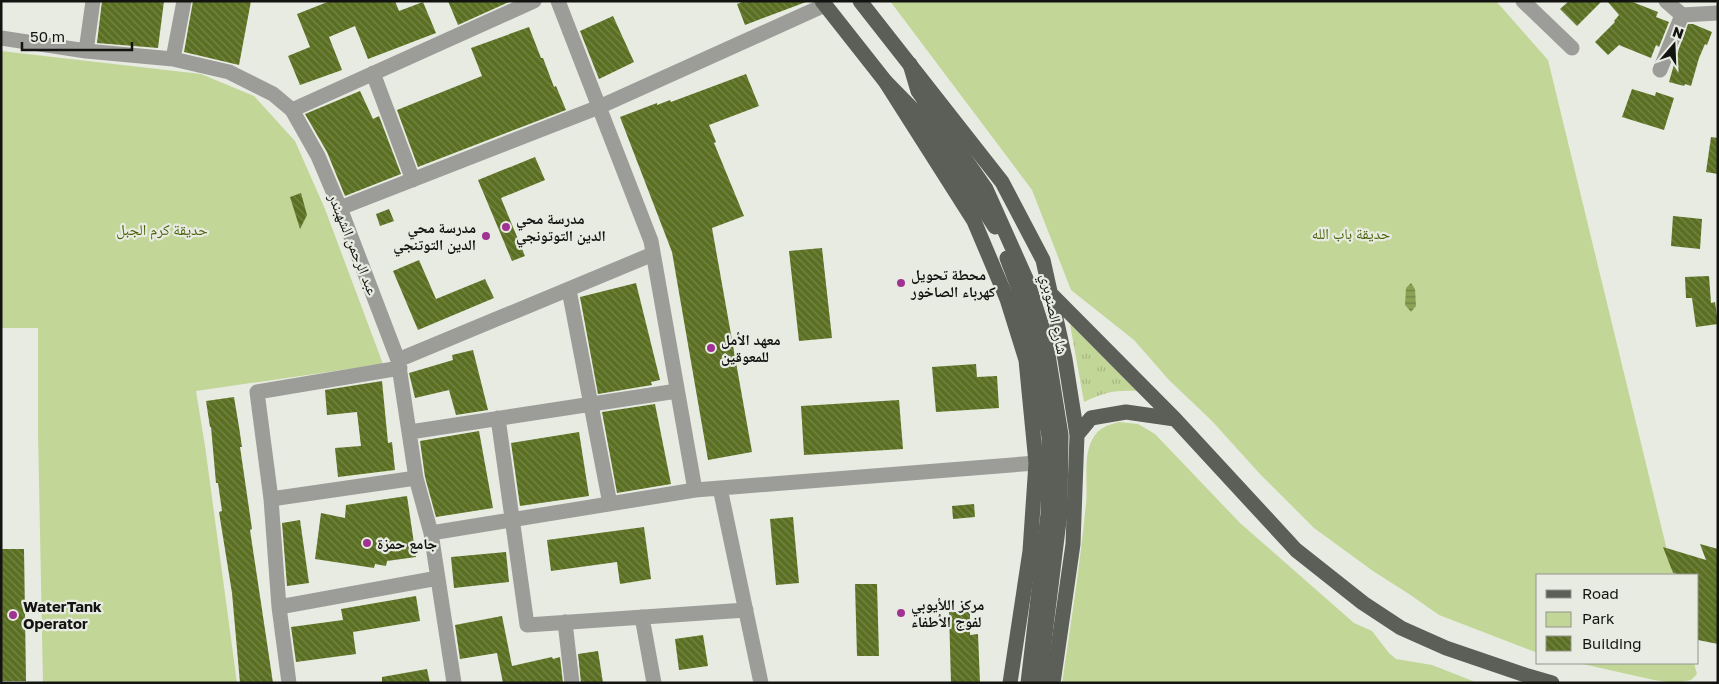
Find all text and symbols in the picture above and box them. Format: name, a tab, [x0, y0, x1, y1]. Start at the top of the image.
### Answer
scale bar	[22, 20, 132, 52]
north arrow	[1649, 20, 1699, 70]
text: N	[1671, 22, 1686, 42]
text: 50 m	[30, 27, 65, 45]
street label: عبد الرحمن الشهبندر	[323, 190, 383, 299]
place label: مدرسة محي الدين التوتونجي	[516, 209, 606, 248]
place label: مدرسة محي الدين التوتنجي	[393, 218, 476, 257]
park label: حديقة كرم الجبل	[116, 220, 208, 240]
marker: مدرسة محي الدين التوتونجي	[500, 221, 512, 233]
park label: حديقة باب الله	[1312, 224, 1391, 242]
marker: مدرسة محي الدين التوتنجي	[480, 230, 492, 242]
place label: محطة تحويل كهرباء الصاخور	[910, 265, 996, 301]
street label: شارع الصنوبري	[1034, 272, 1072, 357]
marker: محطة تحويل كهرباء الصاخور	[895, 277, 907, 289]
place label: معهد الأمل للمعوقين	[721, 330, 781, 366]
marker: معهد الأمل للمعوقين	[705, 342, 717, 354]
place label: جامع حمزة	[377, 534, 438, 554]
marker: جامع حمزة	[361, 537, 373, 549]
legend	[1536, 574, 1699, 664]
text: Road	[1582, 584, 1619, 602]
place label: مركز اللأيوبي لفوج الأطفاء	[911, 595, 984, 631]
place label: WaterTank Operator	[23, 597, 102, 632]
marker: مركز اللأيوبي لفوج الأطفاء	[895, 607, 907, 619]
marker: WaterTank Operator	[7, 609, 19, 621]
text: Park	[1582, 609, 1615, 627]
text: Building	[1582, 634, 1642, 652]

